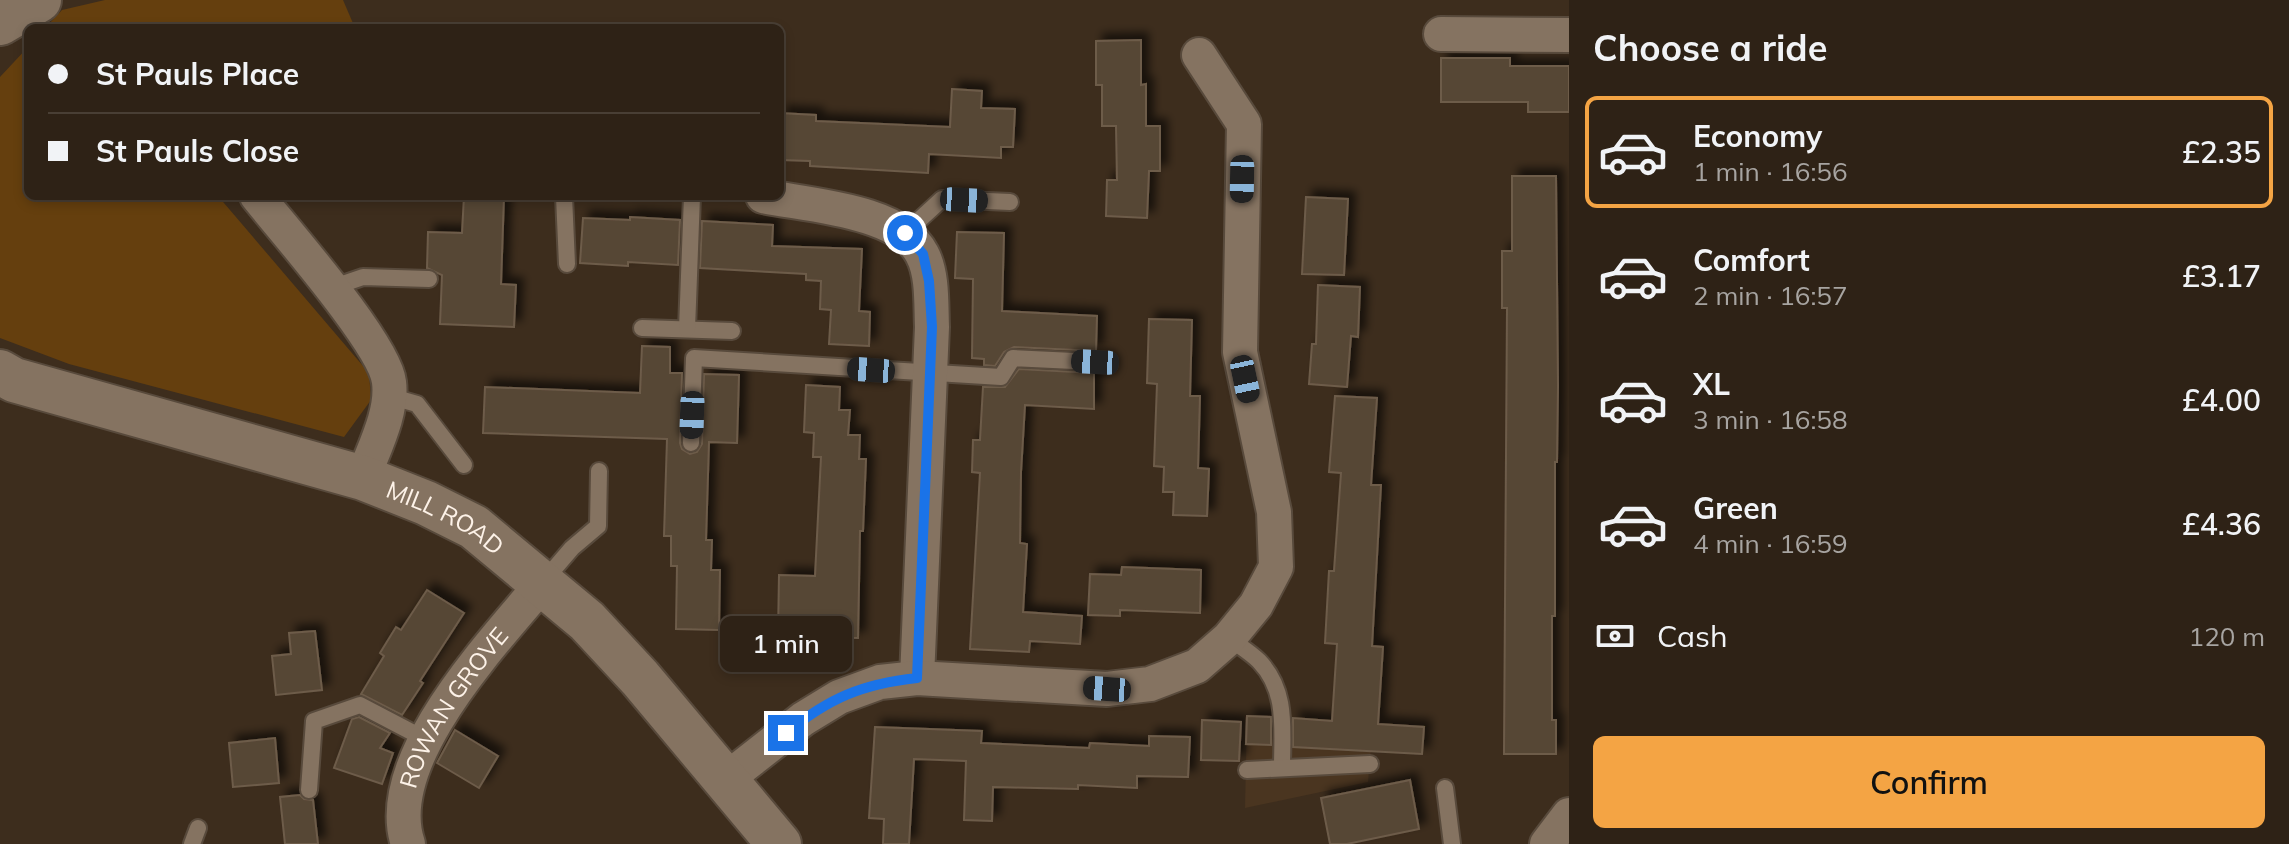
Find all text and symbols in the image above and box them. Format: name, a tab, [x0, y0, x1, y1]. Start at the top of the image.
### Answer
text: Choose a ride	[1593, 25, 1827, 70]
text: St Pauls Place	[96, 55, 299, 93]
icon: car	[1597, 116, 1669, 188]
text: Economy	[1693, 117, 1822, 155]
text: St Pauls Close	[96, 132, 299, 170]
text: £2.35	[2182, 133, 2261, 171]
car	[1230, 155, 1254, 203]
text: 1 min · 16:56	[1693, 155, 1848, 188]
car	[939, 187, 989, 213]
route start	[887, 215, 923, 251]
icon: car	[1597, 240, 1669, 312]
text: Comfort	[1693, 241, 1810, 279]
text: £3.17	[2182, 257, 2261, 295]
text: 2 min · 16:57	[1693, 279, 1848, 312]
car	[1070, 349, 1120, 375]
car	[1228, 353, 1262, 405]
car	[846, 356, 896, 384]
icon: car	[1597, 364, 1669, 436]
text: XL	[1693, 365, 1730, 403]
text: £4.00	[2182, 381, 2261, 419]
car	[679, 391, 705, 439]
text: 3 min · 16:58	[1693, 403, 1848, 436]
street label: MILL ROAD	[382, 474, 510, 561]
icon: car	[1597, 488, 1669, 560]
text: Green	[1693, 489, 1778, 527]
text: £4.36	[2182, 505, 2261, 543]
text: 4 min · 16:59	[1693, 527, 1848, 560]
icon: cash	[1593, 614, 1637, 658]
callout: 1 min	[720, 617, 852, 673]
text: Cash	[1657, 617, 1728, 655]
text: 120 m	[2189, 620, 2265, 653]
street label: ROWAN GROVE	[393, 621, 514, 791]
text: 1 min	[752, 627, 820, 660]
car	[1082, 675, 1132, 703]
route end	[768, 715, 804, 751]
button: Confirm	[1593, 736, 2265, 828]

